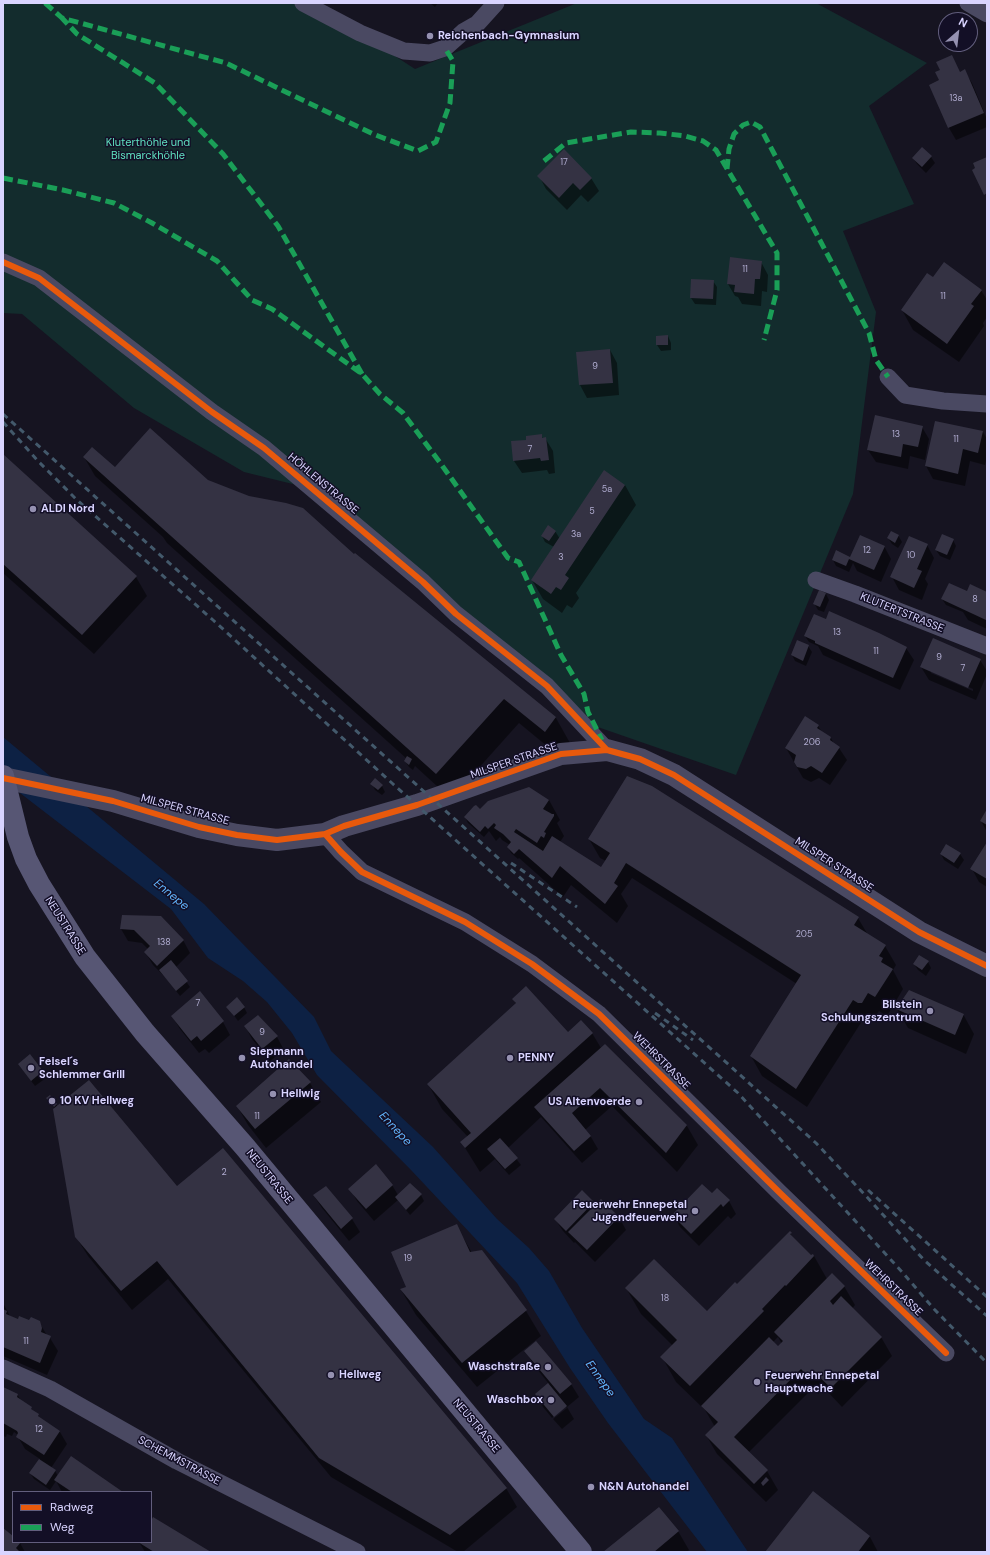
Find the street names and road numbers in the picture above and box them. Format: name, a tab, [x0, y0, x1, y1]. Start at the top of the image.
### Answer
street label: HÖHLENSTRASSE	[285, 451, 361, 517]
street label: KLUTERTSTRASSE	[858, 590, 946, 636]
street label: MILSPER STRASSE	[469, 740, 559, 782]
street label: MILSPER STRASSE	[139, 792, 231, 828]
street label: MILSPER STRASSE	[792, 835, 876, 895]
street label: NEUSTRASSE	[42, 894, 88, 958]
street label: WEHRSTRASSE	[629, 1029, 693, 1093]
street label: NEUSTRASSE	[243, 1147, 295, 1207]
street label: WEHRSTRASSE	[861, 1257, 925, 1319]
street label: NEUSTRASSE	[450, 1396, 502, 1456]
street label: SCHEMMSTRASSE	[135, 1434, 223, 1488]

